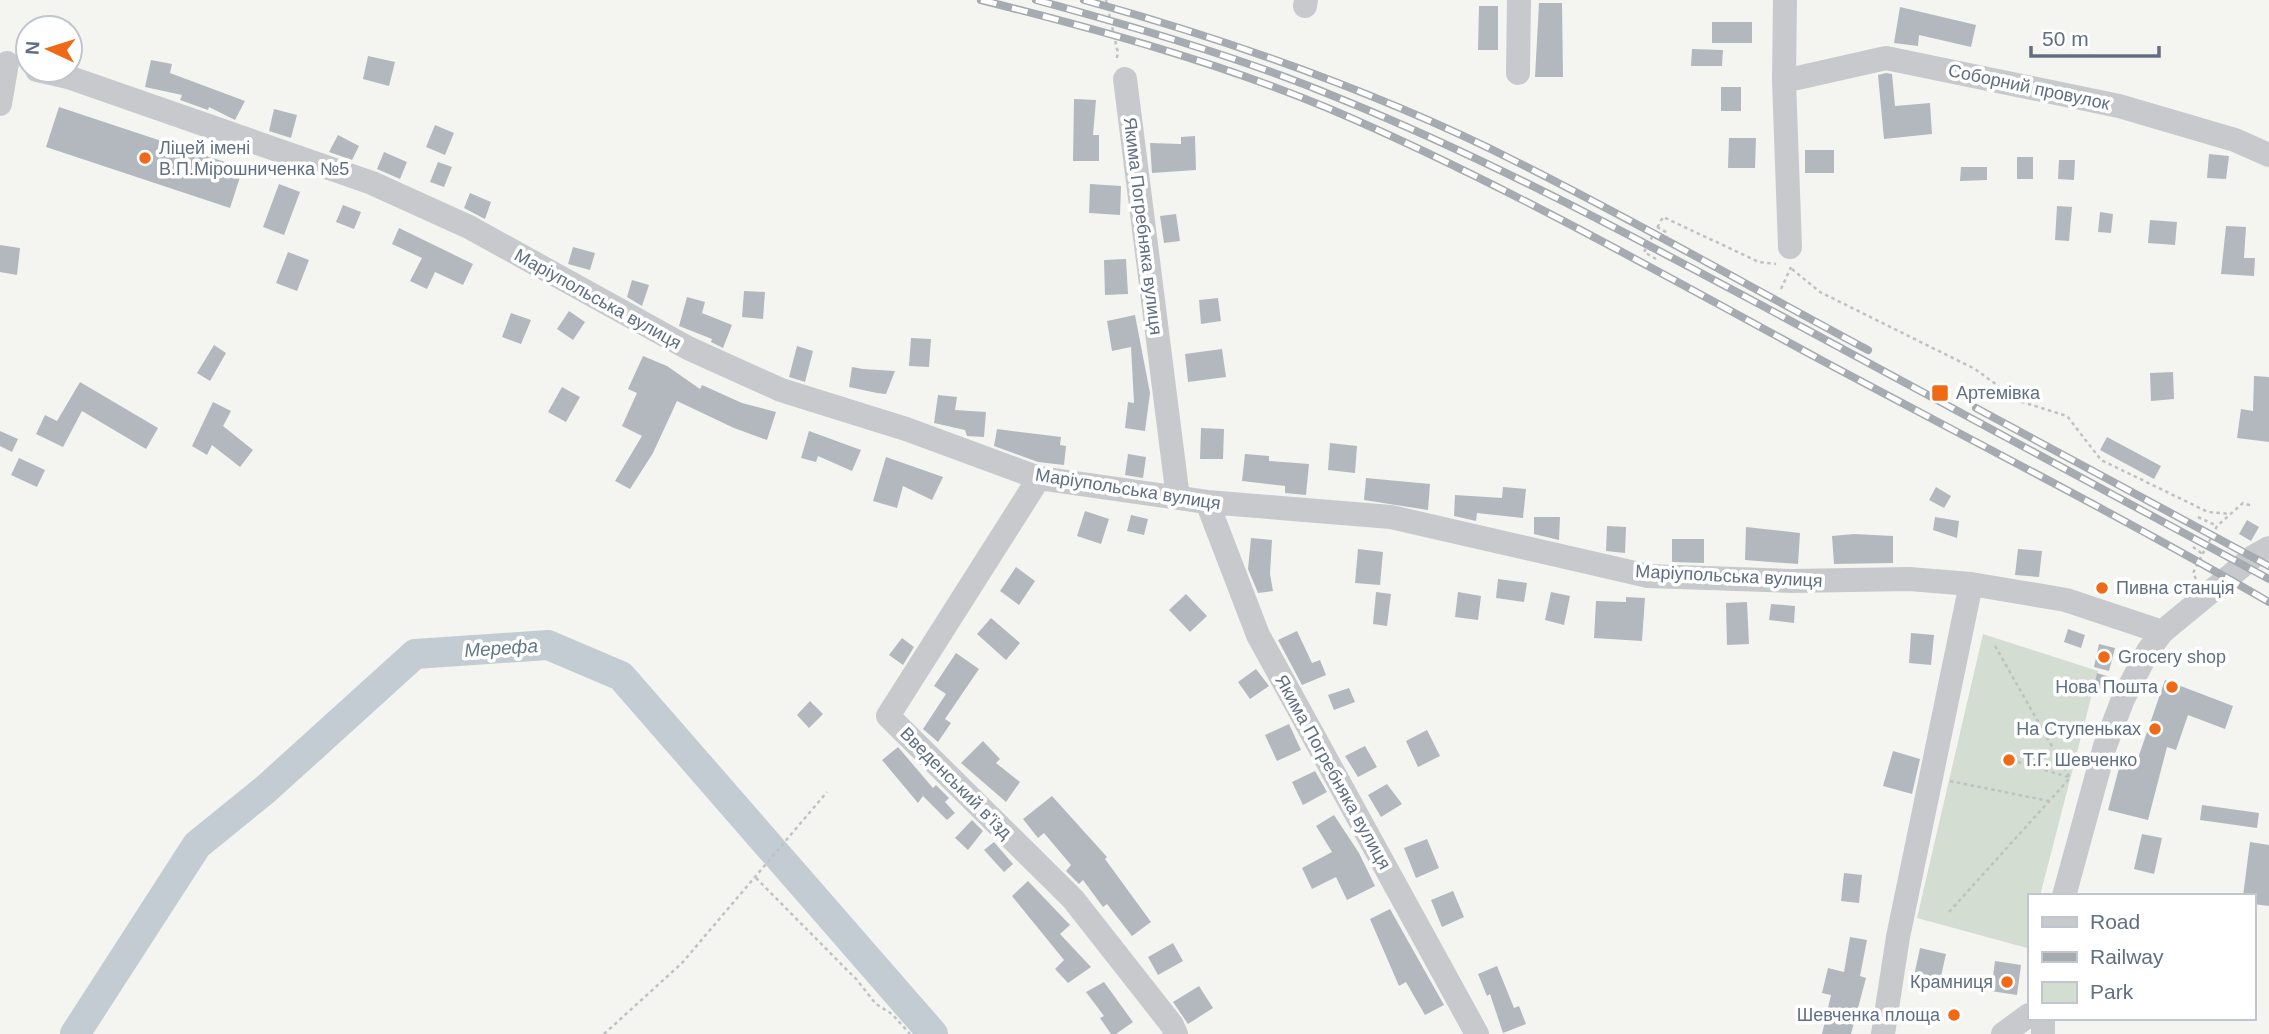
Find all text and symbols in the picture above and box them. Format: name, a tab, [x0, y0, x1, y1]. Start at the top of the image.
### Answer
north arrow	[14, 14, 84, 84]
scale bar	[2031, 14, 2159, 58]
text: 50 m	[2042, 27, 2089, 50]
text: N	[22, 40, 43, 55]
street label: Соборний провулок	[1946, 60, 2112, 114]
street label: Якима Погребняка вулиця	[1120, 116, 1166, 336]
place label: Ліцей імені В.П.Мірошниченка №5	[159, 138, 349, 179]
marker: Ліцей імені В.П.Мірошниченка №5	[137, 150, 153, 166]
street label: Маріупольська вулиця	[511, 245, 685, 353]
marker: Артемівка	[1930, 383, 1950, 403]
place label: Артемівка	[1956, 383, 2041, 403]
street label: Маріупольська вулиця	[1034, 464, 1222, 514]
street label: Маріупольська вулиця	[1635, 561, 1823, 591]
place label: Пивна станція	[2116, 578, 2235, 598]
marker: Пивна станція	[2094, 580, 2110, 596]
water label: Мерефа	[463, 635, 539, 661]
place label: Grocery shop	[2118, 647, 2226, 667]
marker: Grocery shop	[2096, 649, 2112, 665]
street label: Якима Погребняка вулиця	[1271, 671, 1395, 873]
place label: Нова Пошта	[2055, 677, 2159, 697]
marker: Нова Пошта	[2164, 679, 2180, 695]
place label: На Ступеньках	[2016, 719, 2141, 739]
marker: На Ступеньках	[2147, 721, 2163, 737]
street label: Введенський в'їзд	[896, 723, 1016, 843]
place label: Т.Г. Шевченко	[2023, 750, 2137, 770]
marker: Т.Г. Шевченко	[2001, 752, 2017, 768]
legend	[2028, 894, 2255, 1020]
text: Road	[2090, 910, 2140, 933]
text: Railway	[2090, 945, 2164, 968]
place label: Крамниця	[1910, 972, 1993, 992]
marker: Крамниця	[1999, 974, 2015, 990]
text: Park	[2090, 980, 2134, 1003]
place label: Шевченка площа	[1797, 1005, 1941, 1025]
marker: Шевченка площа	[1946, 1007, 1962, 1023]

